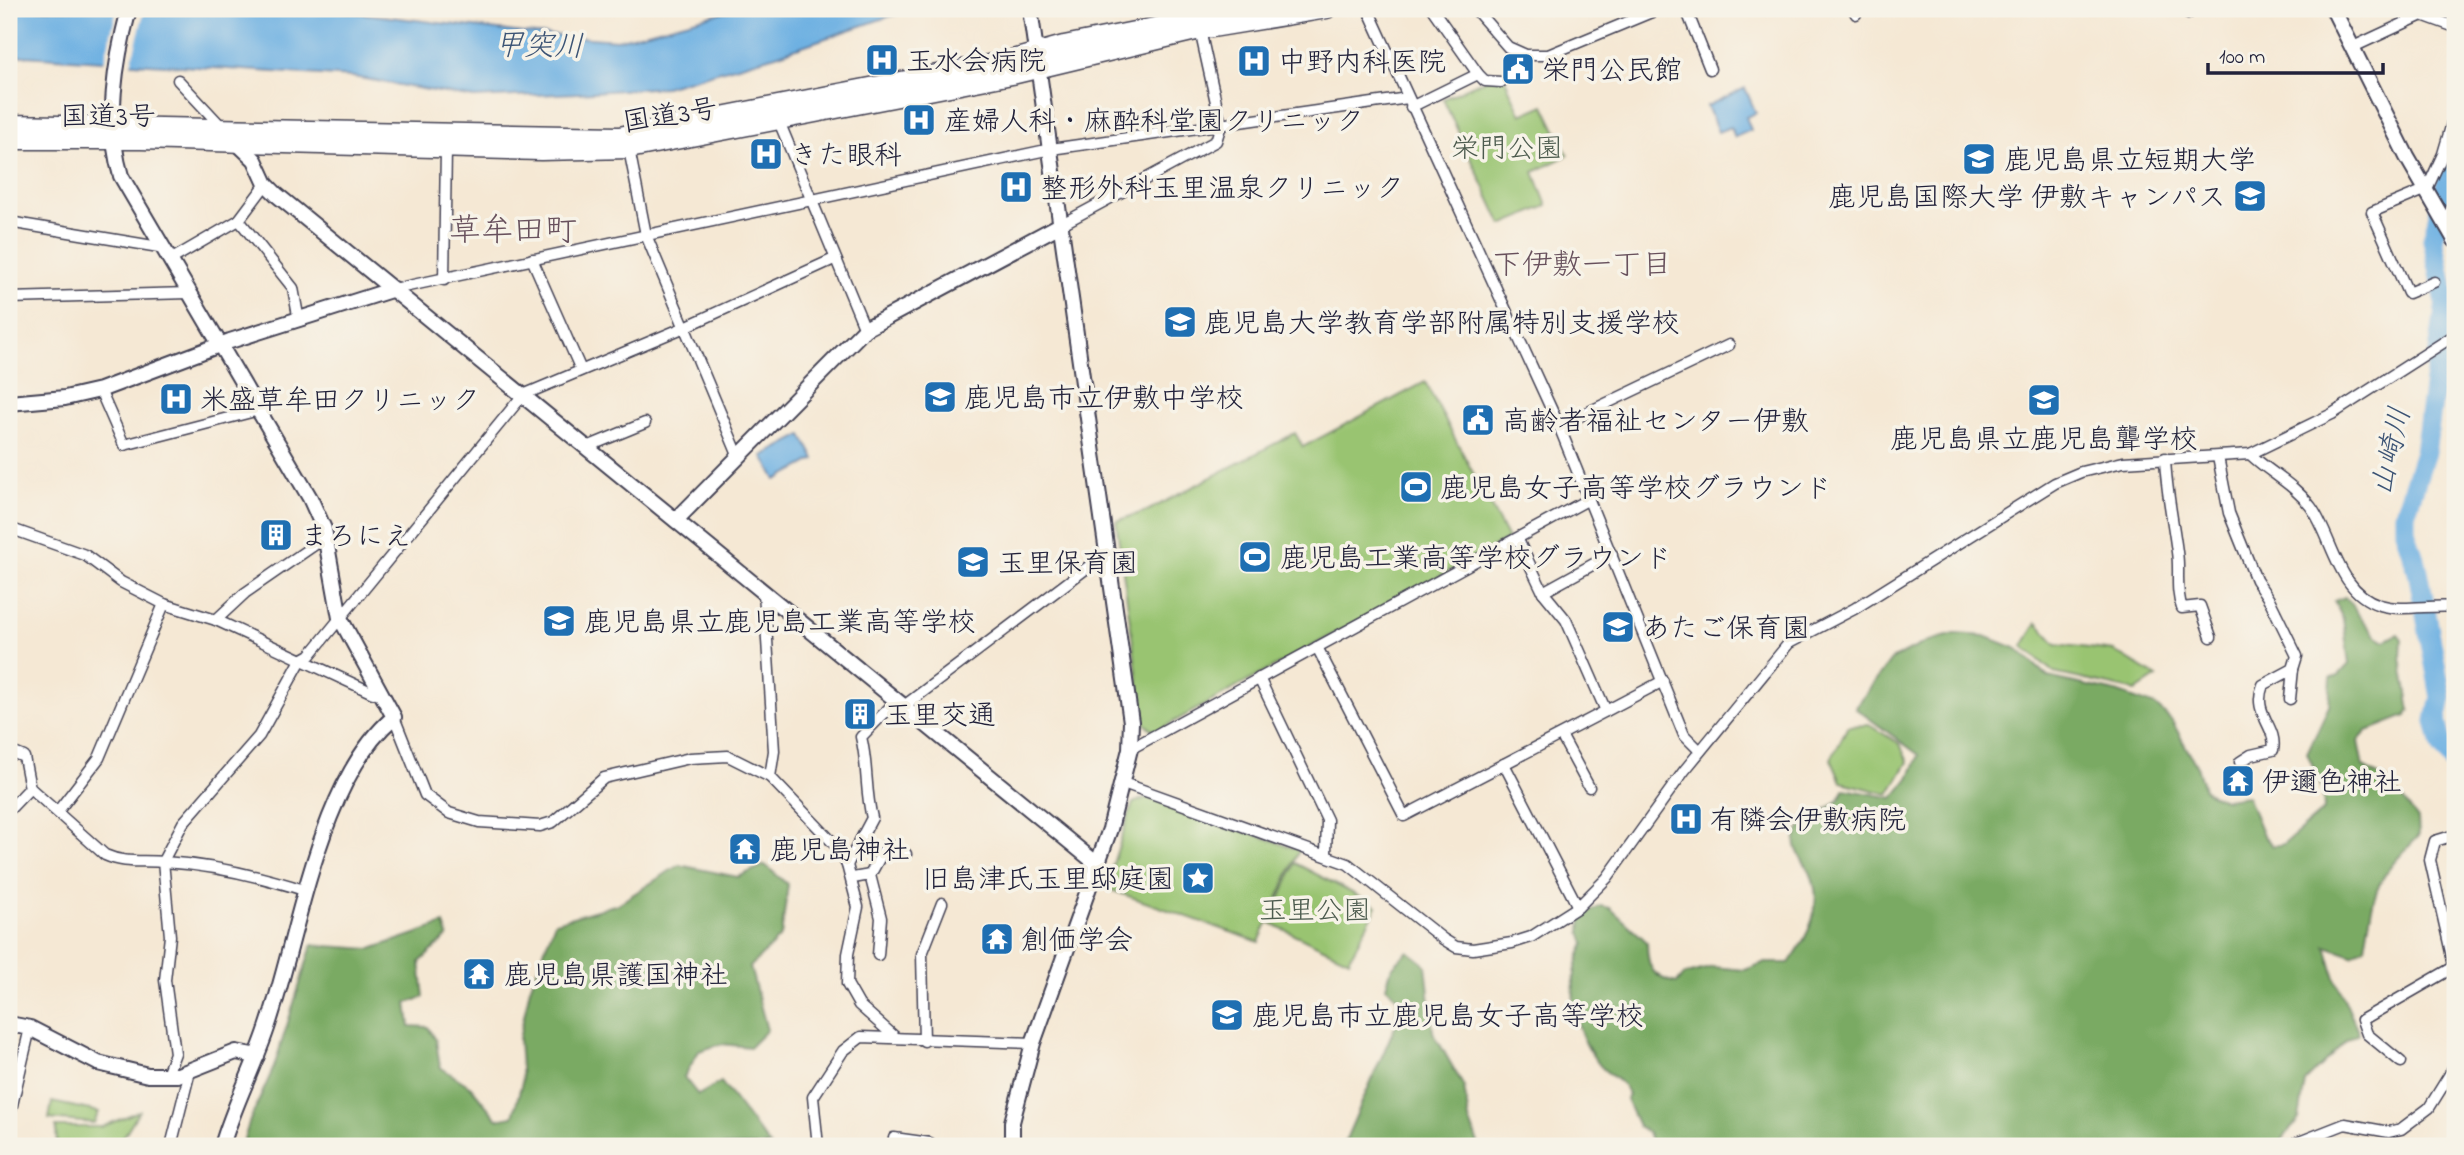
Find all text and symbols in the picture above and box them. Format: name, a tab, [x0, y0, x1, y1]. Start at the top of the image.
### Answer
water label: 甲突川	[494, 25, 584, 71]
scale bar	[2208, 32, 2384, 76]
hospital icon: 玉水会病院	[863, 41, 901, 79]
hospital icon: 中野内科医院	[1235, 42, 1273, 80]
place label: 玉水会病院	[906, 43, 1046, 84]
text: 100 m	[2219, 43, 2265, 73]
place label: 中野内科医院	[1278, 44, 1446, 85]
public building icon: 栄門公民館	[1499, 50, 1537, 88]
place label: 栄門公民館	[1542, 52, 1682, 93]
street label: 国道3号	[620, 90, 721, 145]
street label: 国道3号	[60, 98, 156, 139]
hospital icon: 産婦人科・麻酔科堂園クリニック	[900, 101, 938, 139]
place label: 産婦人科・麻酔科堂園クリニック	[944, 103, 1364, 144]
park label: 栄門公園	[1451, 130, 1563, 171]
hospital icon: きた眼科	[747, 135, 785, 173]
place label: きた眼科	[790, 137, 902, 178]
school or university icon: 鹿児島県立短期大学	[1960, 140, 1998, 178]
place label: 鹿児島県立短期大学	[2004, 142, 2256, 183]
hospital icon: 整形外科玉里温泉クリニック	[997, 168, 1035, 206]
place label: 整形外科玉里温泉クリニック	[1040, 170, 1404, 211]
school or university icon: 鹿児島国際大学 伊敷キャンパス	[2231, 177, 2269, 215]
place label: 鹿児島国際大学 伊敷キャンパス	[1828, 179, 2226, 220]
district label: 草牟田町	[449, 209, 577, 256]
district label: 下伊敷一丁目	[1492, 245, 1672, 289]
school or university icon: 鹿児島大学教育学部附属特別支援学校	[1161, 303, 1199, 341]
place label: 鹿児島大学教育学部附属特別支援学校	[1204, 305, 1680, 346]
school or university icon: 鹿児島市立伊敷中学校	[921, 378, 959, 416]
hospital icon: 米盛草牟田クリニック	[157, 380, 195, 418]
place label: 鹿児島市立伊敷中学校	[964, 380, 1244, 421]
school or university icon: 鹿児島県立鹿児島聾学校	[2025, 381, 2063, 419]
place label: 米盛草牟田クリニック	[200, 382, 480, 423]
public building icon: 高齢者福祉センター伊敷	[1459, 401, 1497, 439]
place label: 高齢者福祉センター伊敷	[1502, 403, 1809, 444]
water label: 山崎川	[2361, 403, 2424, 500]
place label: 鹿児島県立鹿児島聾学校	[1890, 421, 2198, 462]
sports icon: 鹿児島女子高等学校グラウンド	[1397, 468, 1435, 506]
place label: 鹿児島女子高等学校グラウンド	[1440, 470, 1832, 511]
building icon: まろにえ	[257, 516, 295, 554]
place label: まろにえ	[300, 518, 412, 559]
sports icon: 鹿児島工業高等学校グラウンド	[1236, 538, 1274, 576]
place label: 鹿児島工業高等学校グラウンド	[1280, 540, 1672, 581]
school or university icon: 玉里保育園	[954, 543, 992, 581]
place label: 玉里保育園	[998, 545, 1138, 586]
school or university icon: 鹿児島県立鹿児島工業高等学校	[540, 602, 578, 640]
place label: 鹿児島県立鹿児島工業高等学校	[584, 604, 976, 645]
school or university icon: あたご保育園	[1599, 608, 1637, 646]
place label: あたご保育園	[1642, 610, 1810, 651]
building icon: 玉里交通	[841, 695, 879, 733]
place label: 玉里交通	[884, 697, 996, 738]
temple icon: 伊邇色神社	[2219, 762, 2257, 800]
place label: 伊邇色神社	[2262, 764, 2402, 805]
hospital icon: 有隣会伊敷病院	[1667, 800, 1705, 838]
place label: 有隣会伊敷病院	[1710, 802, 1906, 843]
temple icon: 鹿児島神社	[726, 830, 764, 868]
place label: 鹿児島神社	[770, 832, 910, 873]
place icon: 旧島津氏玉里邸庭園	[1179, 859, 1217, 897]
place label: 旧島津氏玉里邸庭園	[922, 861, 1174, 902]
park label: 玉里公園	[1259, 892, 1371, 933]
temple icon: 創価学会	[978, 920, 1016, 958]
place label: 創価学会	[1021, 922, 1133, 963]
temple icon: 鹿児島県護国神社	[460, 955, 498, 993]
place label: 鹿児島県護国神社	[504, 957, 728, 998]
school or university icon: 鹿児島市立鹿児島女子高等学校	[1208, 996, 1246, 1034]
place label: 鹿児島市立鹿児島女子高等学校	[1252, 998, 1644, 1039]

